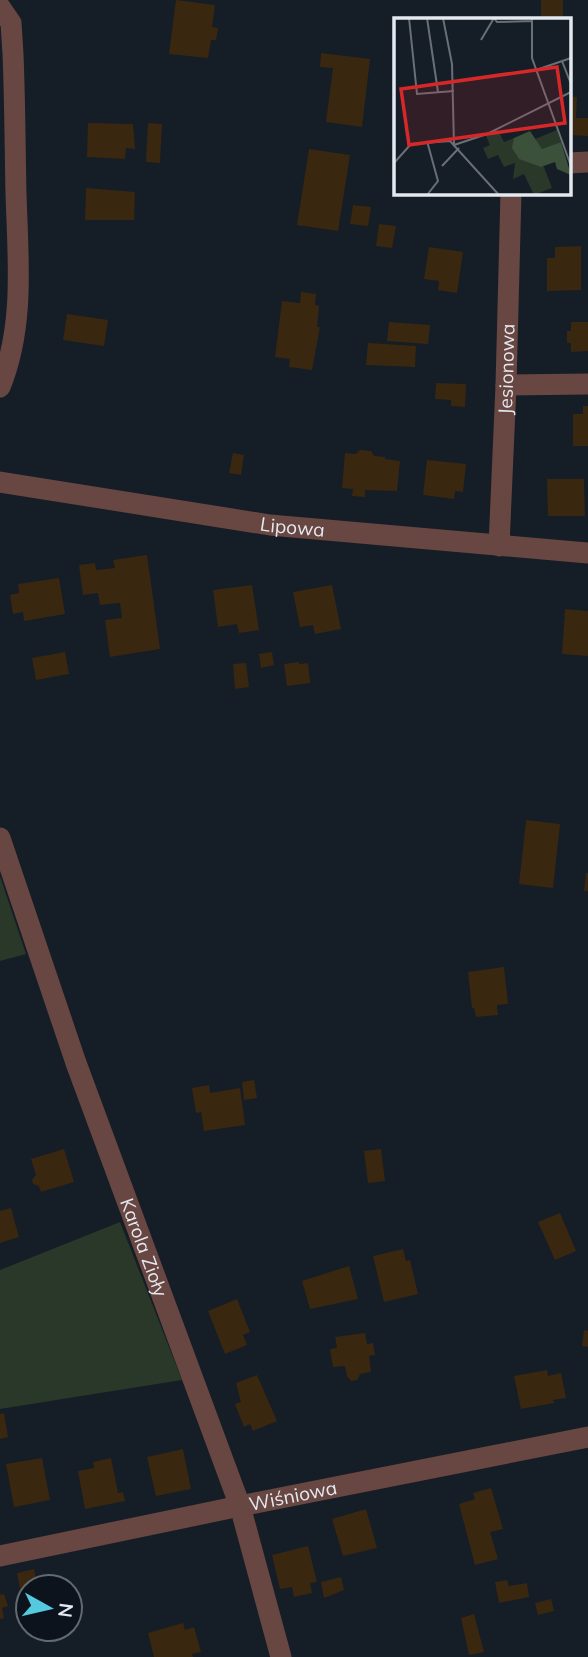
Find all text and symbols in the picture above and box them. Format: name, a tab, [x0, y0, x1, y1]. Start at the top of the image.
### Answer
inset map	[394, 18, 570, 194]
street label: Jesionowa	[493, 323, 520, 415]
street label: Lipowa	[258, 512, 326, 542]
street label: Karola Zioły	[115, 1195, 173, 1300]
street label: Wiśniowa	[247, 1475, 339, 1516]
north arrow	[14, 1573, 84, 1643]
text: N	[53, 1602, 79, 1619]

